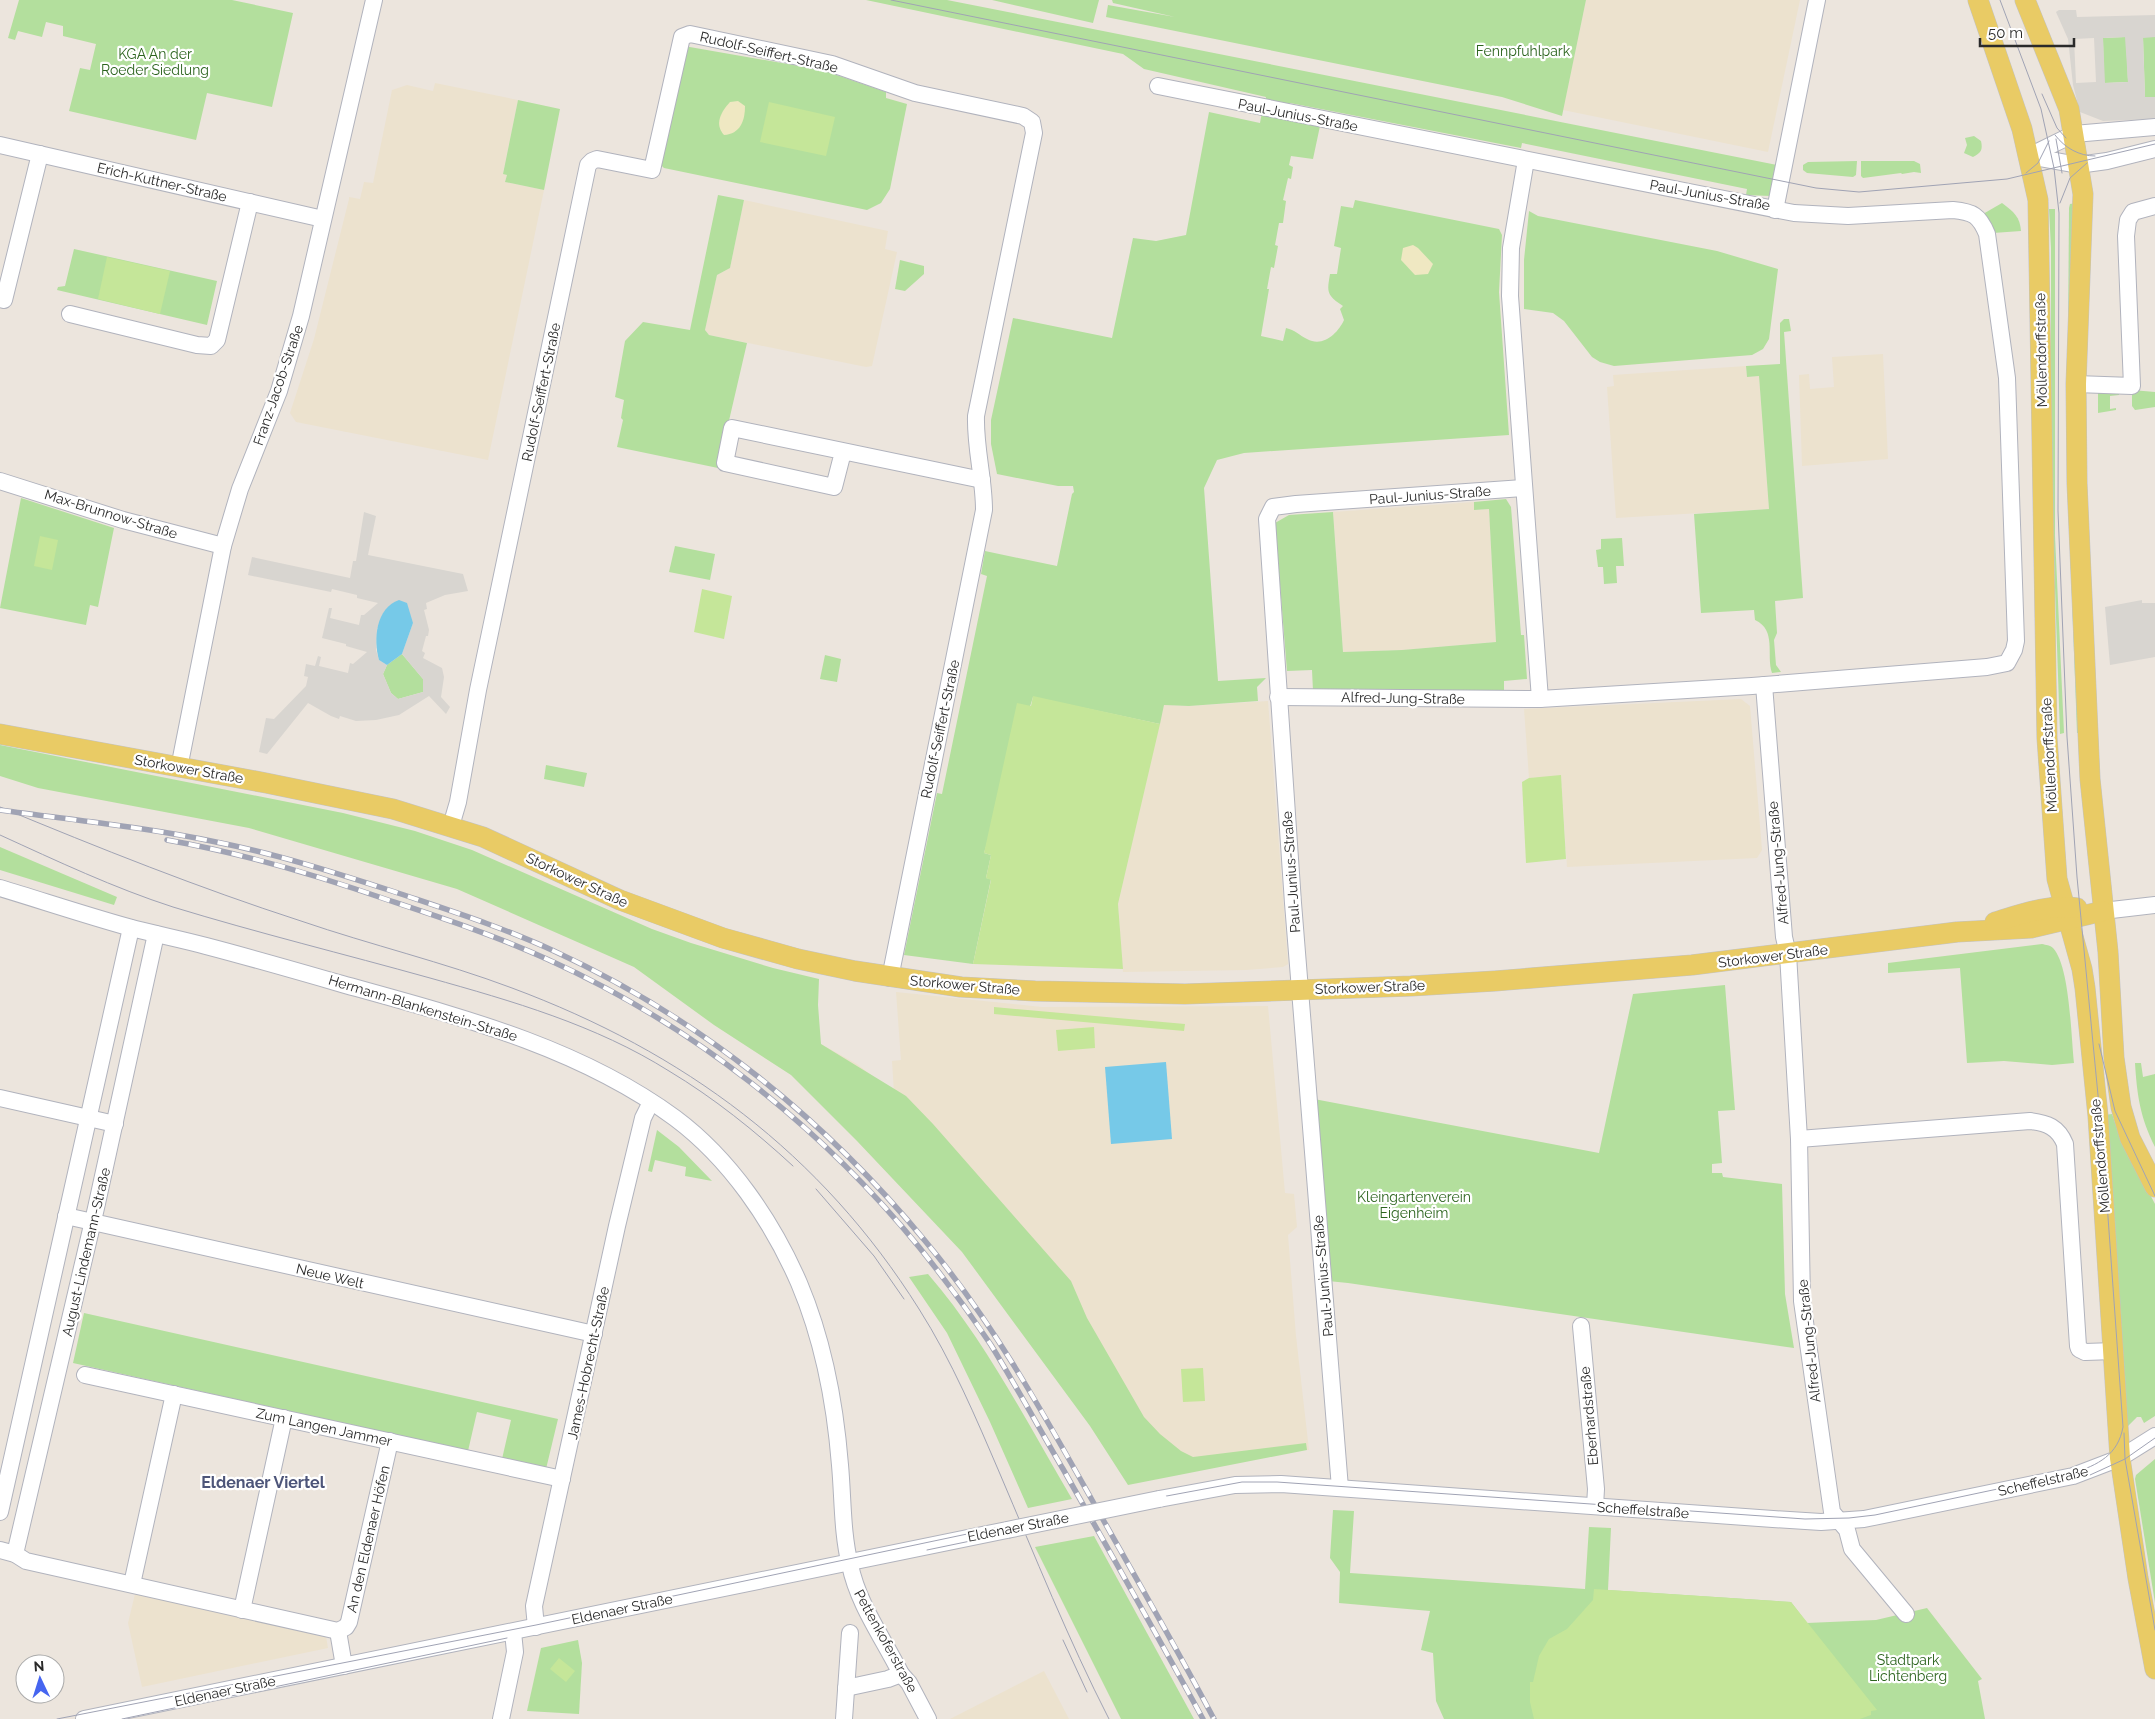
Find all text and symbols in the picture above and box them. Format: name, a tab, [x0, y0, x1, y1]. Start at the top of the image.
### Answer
scale bar	[1980, 15, 2074, 47]
text: 50 m	[1988, 24, 2023, 42]
street label: Rudolf-Seiffert-Straße	[698, 28, 840, 76]
park label: Fennpfuhlpark	[1476, 43, 1571, 59]
park label: KGA An der Roeder Siedlung	[101, 46, 209, 78]
street label: Paul-Junius-Straße	[1237, 96, 1359, 134]
street label: Erich-Kuttner-Straße	[95, 159, 229, 205]
street label: Paul-Junius-Straße	[1649, 177, 1771, 213]
street label: Möllendorffstraße	[2032, 293, 2050, 407]
street label: Rudolf-Seiffert-Straße	[518, 321, 564, 463]
street label: Franz-Jacob-Straße	[250, 323, 306, 447]
street label: Paul-Junius-Straße	[1369, 483, 1491, 507]
street label: Max-Brunnow-Straße	[43, 486, 179, 542]
street label: Rudolf-Seiffert-Straße	[917, 658, 963, 800]
street label: Alfred-Jung-Straße	[1341, 689, 1465, 707]
street label: Möllendorffstraße	[2038, 697, 2060, 813]
street label: Storkower Straße	[133, 752, 245, 786]
street label: Alfred-Jung-Straße	[1765, 801, 1791, 925]
street label: Paul-Junius-Straße	[1279, 811, 1303, 933]
street label: Storkower Straße	[524, 849, 630, 911]
street label: Storkower Straße	[1717, 941, 1829, 971]
street label: Hermann-Blankenstein-Straße	[327, 972, 519, 1044]
street label: Storkower Straße	[909, 972, 1021, 998]
street label: Storkower Straße	[1315, 977, 1425, 997]
street label: Möllendorffstraße	[2087, 1098, 2113, 1214]
street label: August-Lindemann-Straße	[59, 1166, 113, 1338]
park label: Kleingartenverein Eigenheim	[1357, 1189, 1471, 1221]
street label: Paul-Junius-Straße	[1310, 1215, 1336, 1337]
street label: Neue Welt	[295, 1260, 366, 1292]
street label: Alfred-Jung-Straße	[1795, 1279, 1823, 1403]
street label: James-Hobrecht-Straße	[564, 1285, 612, 1441]
street label: Eberhardstraße	[1577, 1366, 1601, 1466]
street label: Zum Langen Jammer	[255, 1405, 394, 1449]
street label: Scheffelstraße	[1996, 1463, 2090, 1499]
street label: An den Eldenaer Höfen	[343, 1464, 393, 1614]
district label: Eldenaer Viertel	[201, 1473, 326, 1492]
street label: Scheffelstraße	[1596, 1499, 1690, 1521]
street label: Eldenaer Straße	[966, 1509, 1070, 1545]
street label: Pettenkoferstraße	[851, 1587, 921, 1695]
street label: Eldenaer Straße	[570, 1590, 674, 1628]
park label: Stadtpark Lichtenberg	[1869, 1652, 1947, 1684]
north arrow	[15, 1654, 65, 1704]
text: N	[33, 1658, 45, 1674]
street label: Eldenaer Straße	[173, 1672, 277, 1710]

